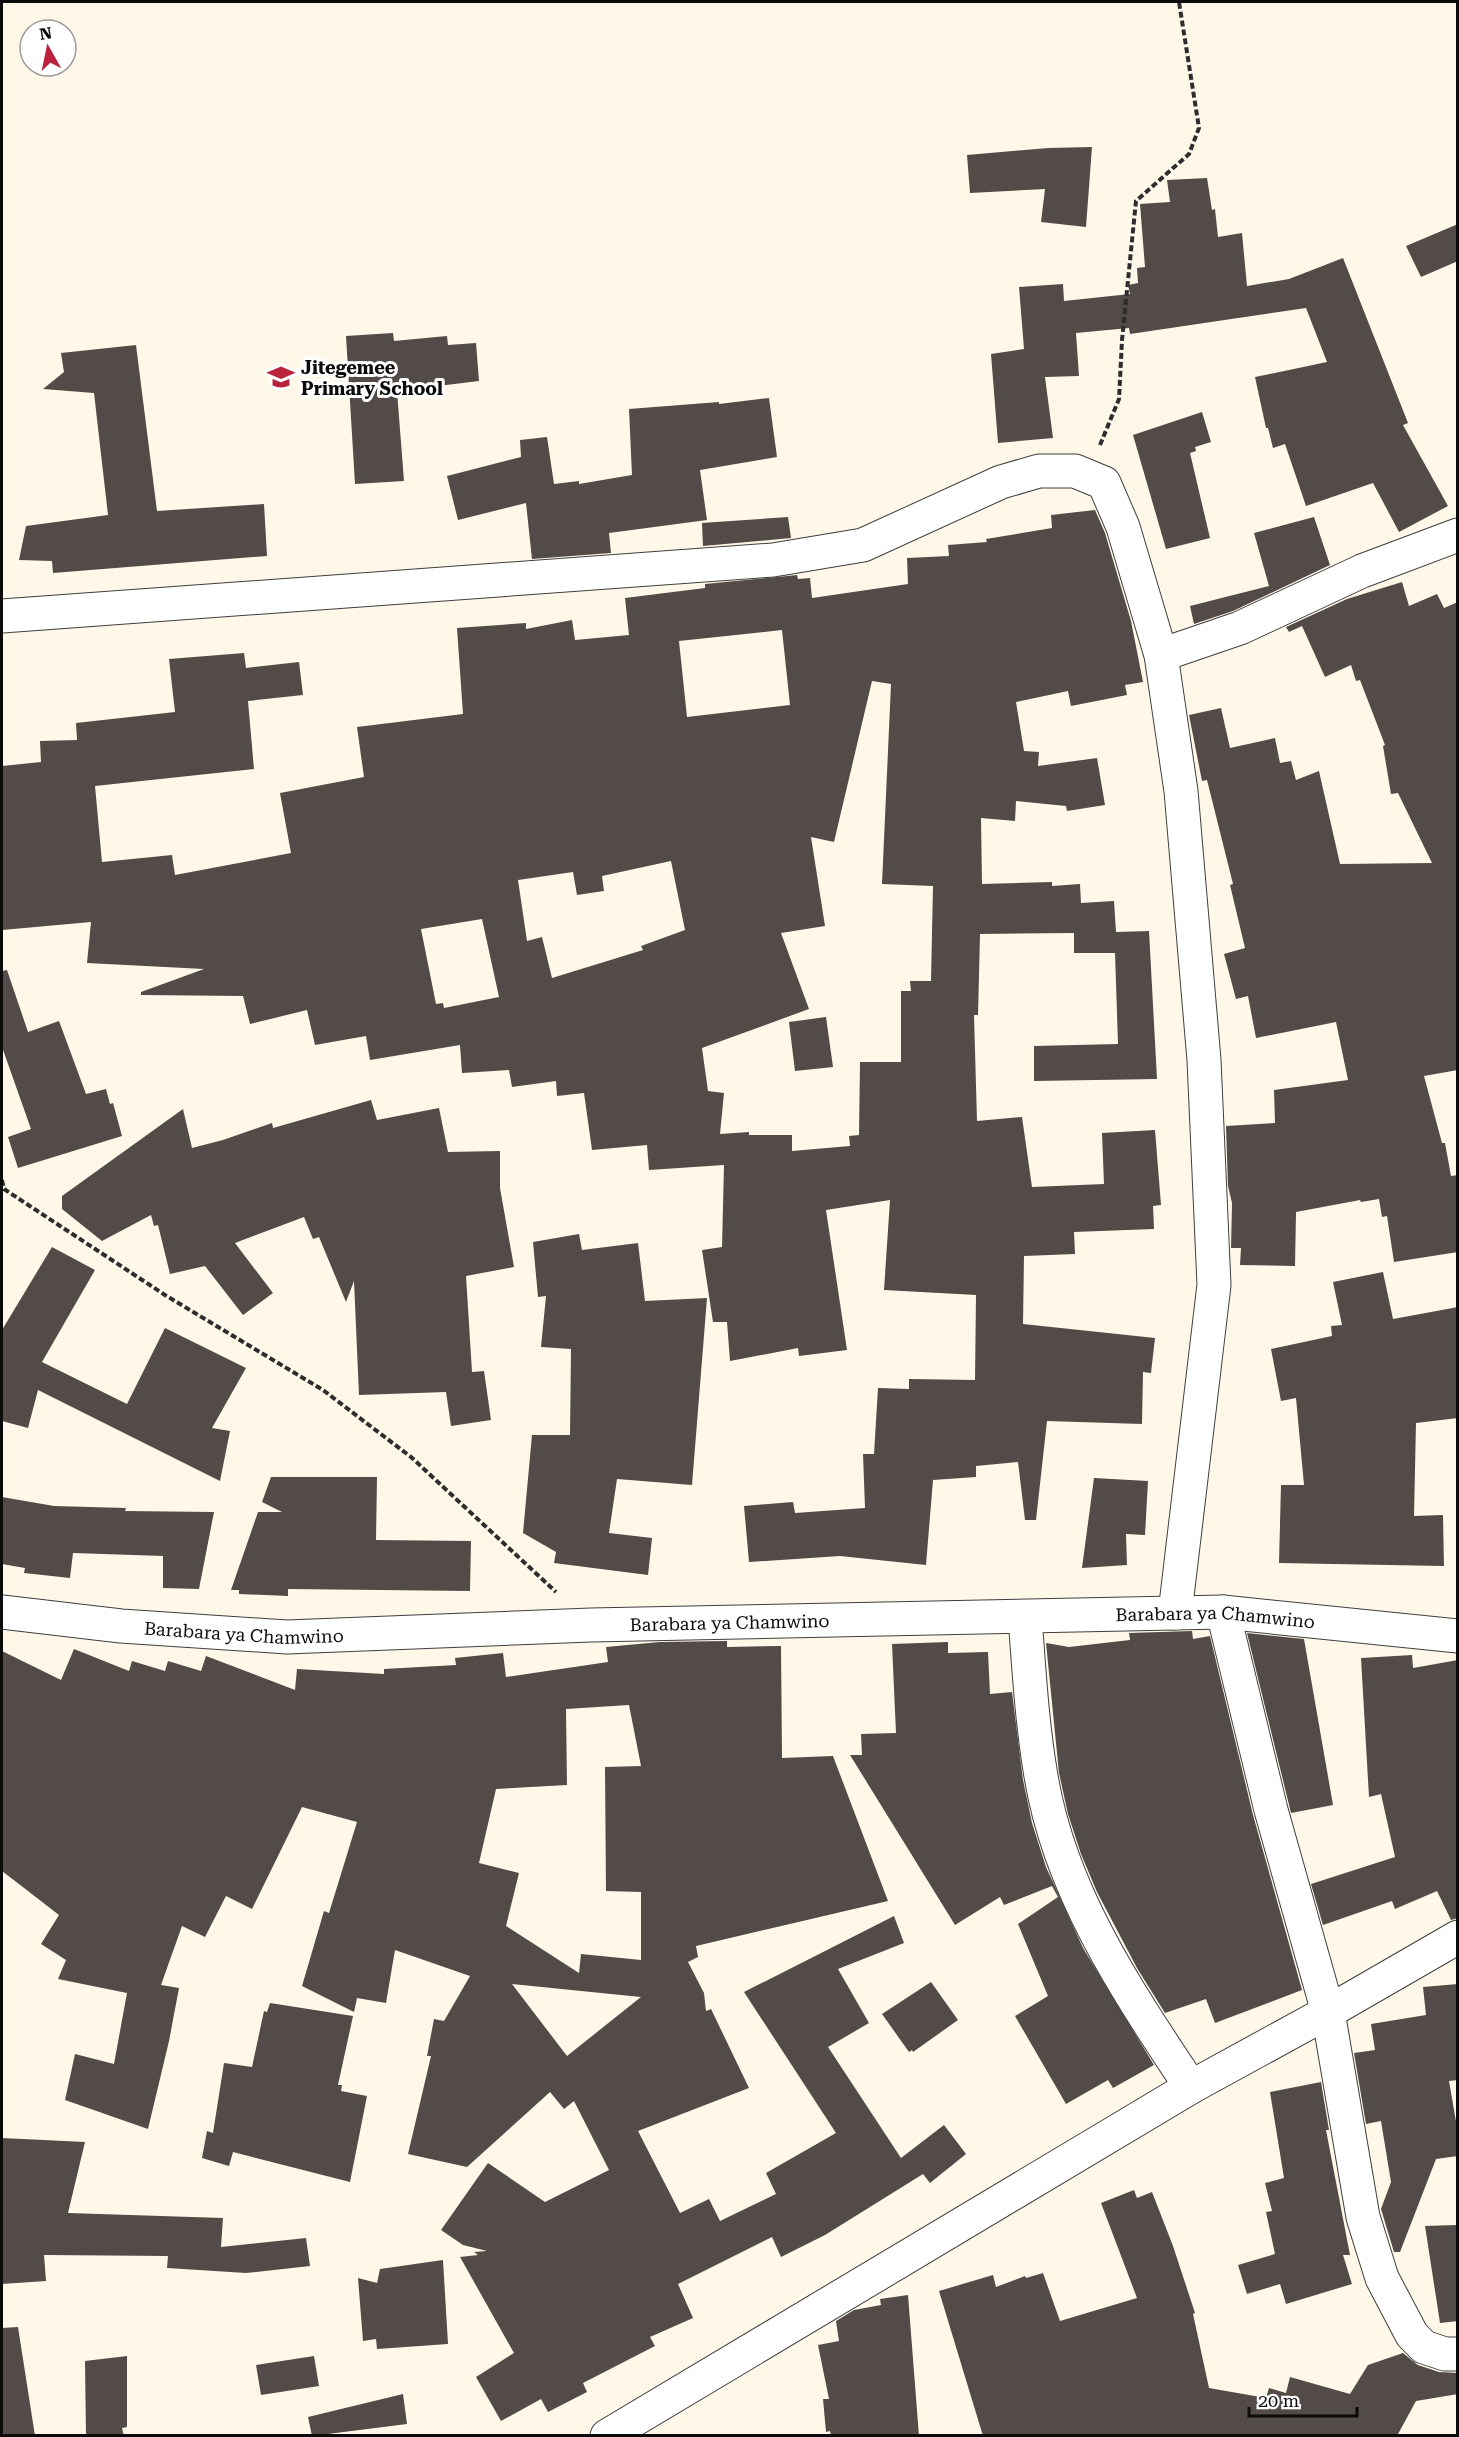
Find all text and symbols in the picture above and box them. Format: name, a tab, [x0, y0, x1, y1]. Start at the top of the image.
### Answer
north arrow	[18, 18, 78, 78]
text: N	[38, 23, 53, 44]
place label: Jitegemee Primary School	[301, 357, 443, 399]
school or university icon: Jitegemee Primary School	[266, 362, 296, 392]
street label: Barabara ya Chamwino	[1115, 1601, 1316, 1632]
street label: Barabara ya Chamwino	[629, 1610, 830, 1635]
street label: Barabara ya Chamwino	[143, 1617, 344, 1648]
scale bar	[1249, 2380, 1357, 2418]
text: 20 m	[1258, 2390, 1299, 2411]

